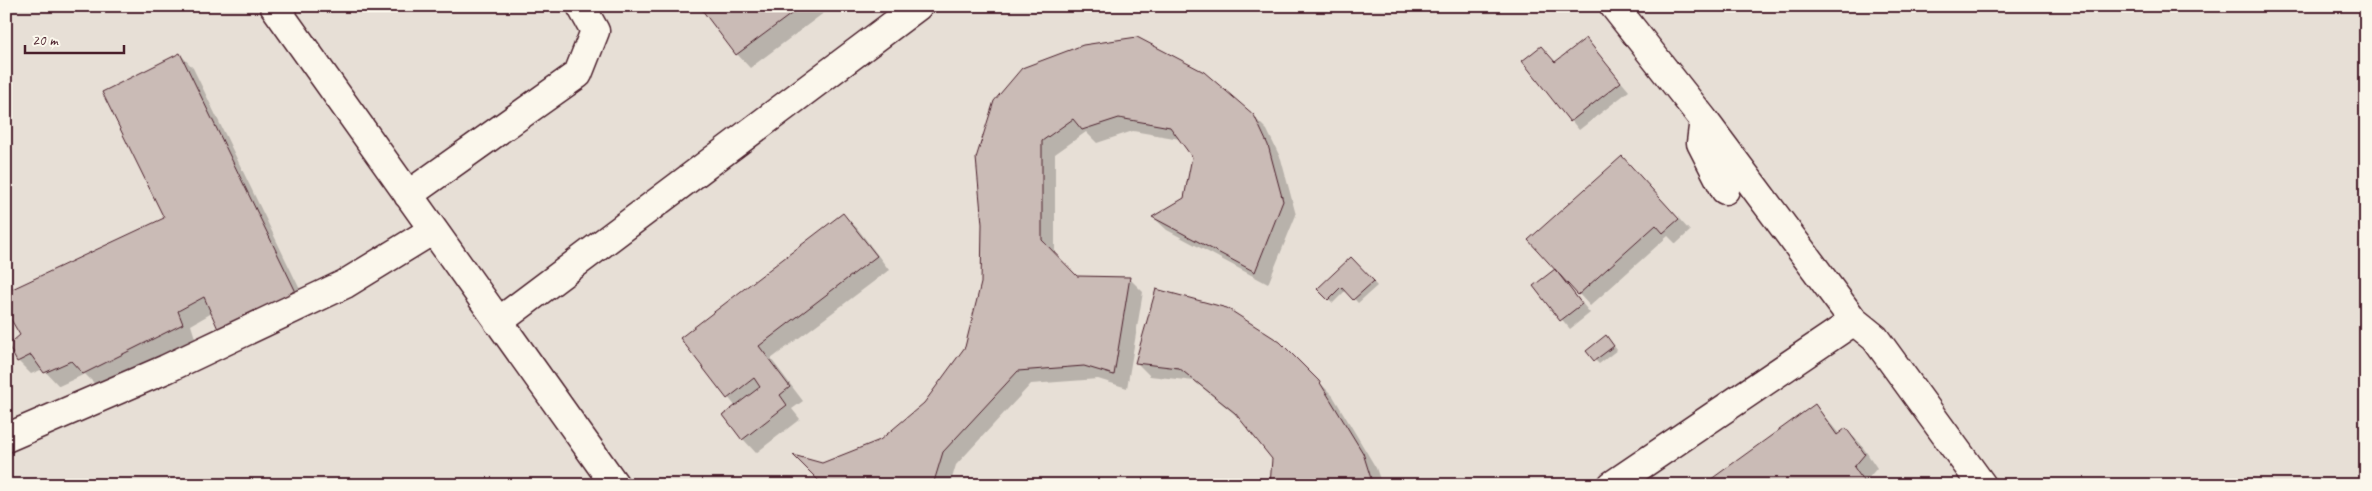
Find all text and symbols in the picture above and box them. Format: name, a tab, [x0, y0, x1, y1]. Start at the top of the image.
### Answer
scale bar	[25, 22, 124, 54]
text: 20 m	[32, 31, 59, 50]

